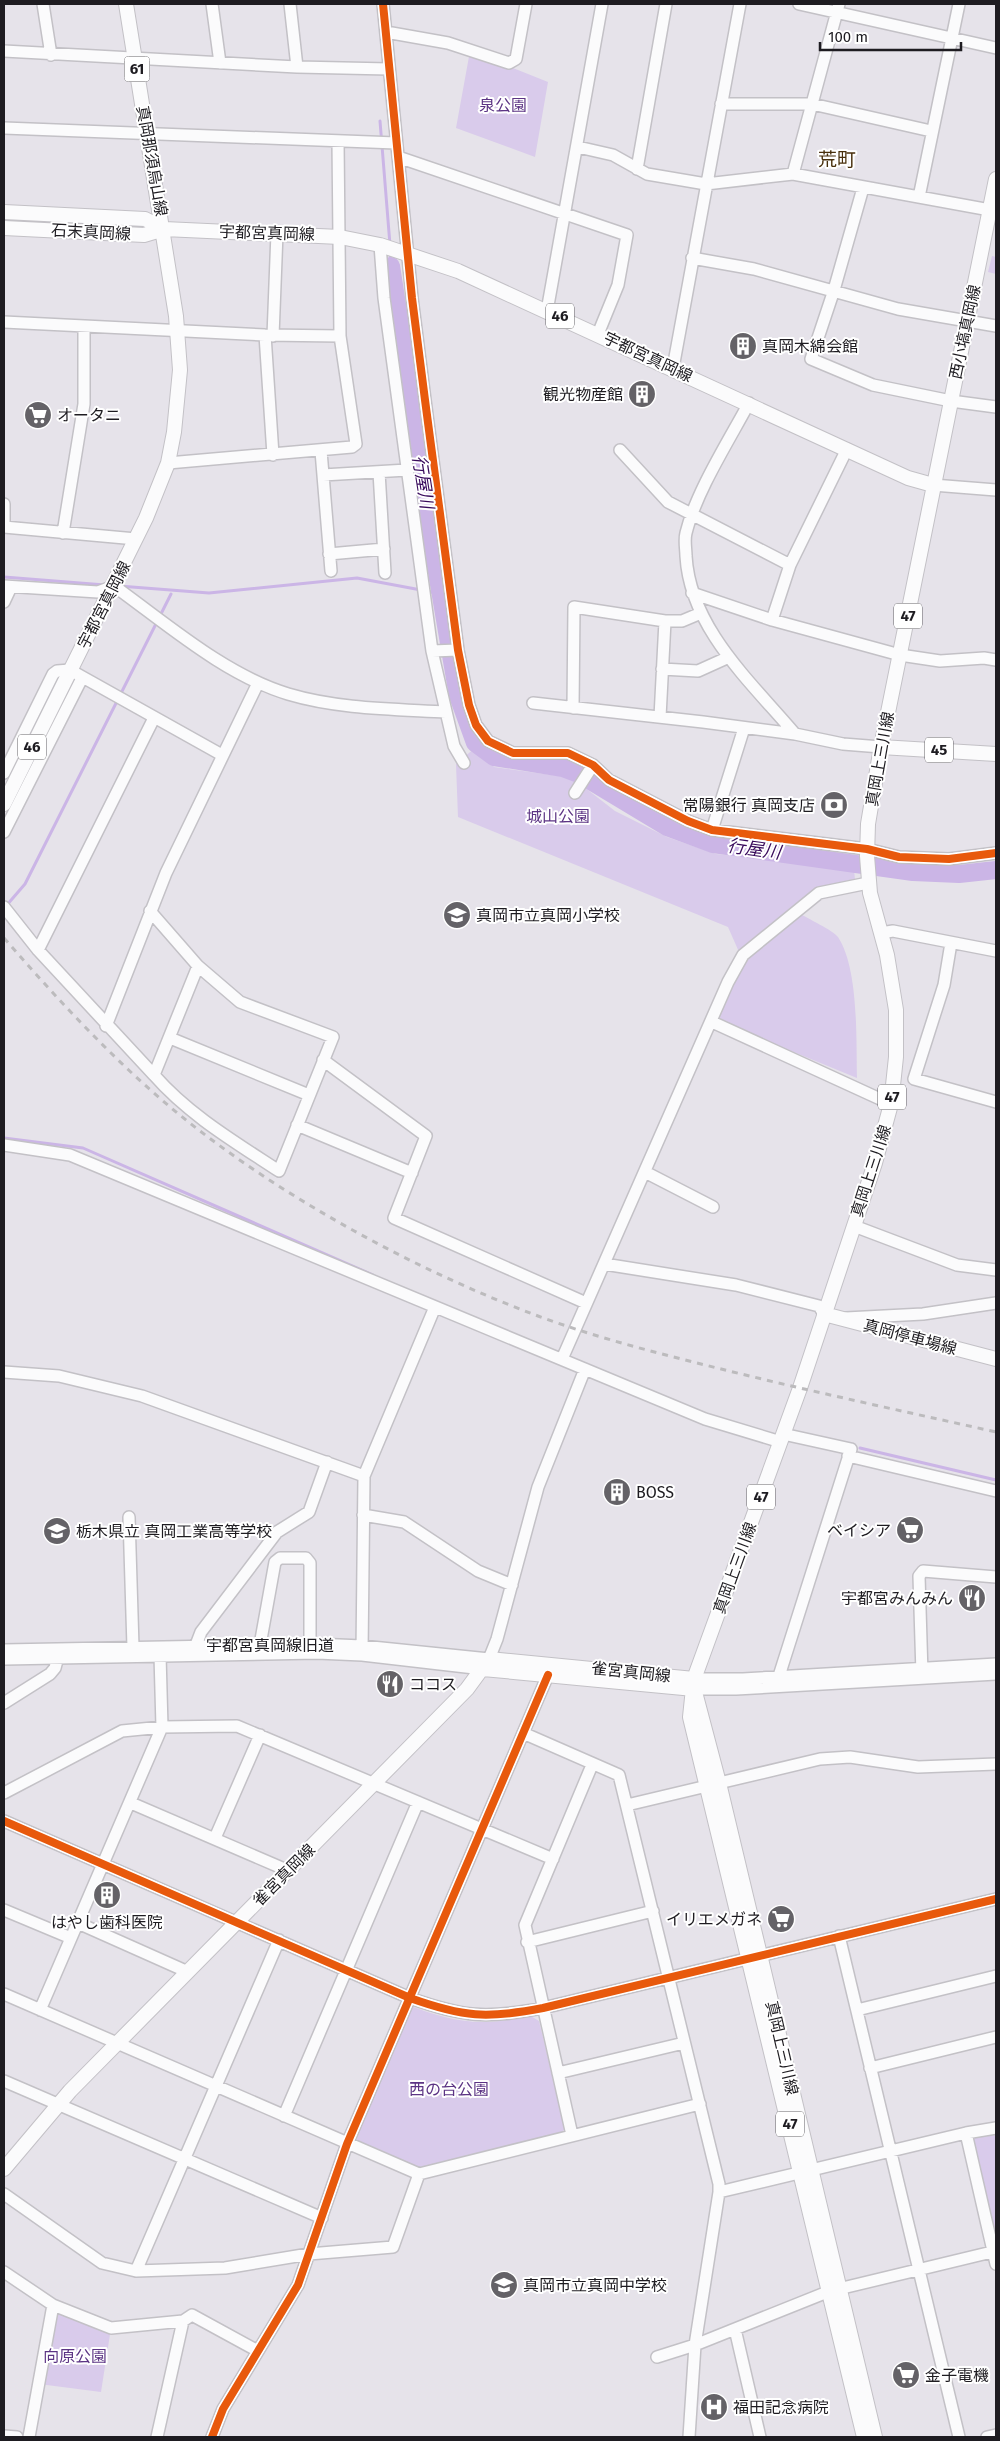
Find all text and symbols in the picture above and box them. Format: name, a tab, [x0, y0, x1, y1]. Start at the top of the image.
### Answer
scale bar	[820, 20, 961, 52]
text: 100 m	[828, 28, 868, 46]
road number: 61	[124, 56, 150, 82]
park label: 泉公園	[479, 96, 527, 115]
street label: 真岡那須烏山線	[133, 104, 171, 218]
district label: 荒町	[818, 148, 856, 171]
street label: 石末真岡線	[51, 220, 131, 244]
street label: 宇都宮真岡線	[219, 222, 315, 244]
street label: 西小塙真岡線	[946, 283, 984, 381]
road number: 46	[546, 304, 574, 328]
street label: 宇都宮真岡線	[600, 328, 696, 386]
building icon: 真岡木綿会館	[728, 331, 758, 361]
place label: 真岡木綿会館	[762, 337, 858, 356]
building icon: 観光物産館	[627, 379, 657, 409]
place label: 観光物産館	[543, 385, 623, 404]
supermarket icon: オータニ	[23, 400, 53, 430]
place label: オータニ	[57, 406, 121, 425]
water label: 行屋川	[408, 454, 438, 512]
street label: 宇都宮真岡線	[74, 558, 134, 652]
road number: 47	[894, 604, 922, 628]
street label: 真岡上三川線	[862, 710, 898, 808]
road number: 46	[18, 734, 46, 760]
road number: 45	[925, 738, 953, 762]
bank icon: 常陽銀行 真岡支店	[819, 790, 849, 820]
place label: 常陽銀行 真岡支店	[683, 796, 815, 815]
park label: 城山公園	[526, 807, 590, 826]
water label: 行屋川	[726, 834, 784, 864]
school or university icon: 真岡市立真岡小学校	[442, 900, 472, 930]
place label: 真岡市立真岡小学校	[476, 906, 620, 925]
road number: 47	[878, 1084, 906, 1110]
street label: 真岡上三川線	[847, 1122, 895, 1220]
street label: 真岡停車場線	[861, 1315, 959, 1359]
building icon: BOSS	[602, 1477, 632, 1507]
place label: BOSS	[636, 1483, 674, 1502]
road number: 47	[747, 1484, 775, 1510]
supermarket icon: ベイシア	[895, 1515, 925, 1545]
school or university icon: 栃木県立 真岡工業高等学校	[42, 1516, 72, 1546]
street label: 真岡上三川線	[710, 1520, 760, 1616]
place label: ベイシア	[827, 1521, 891, 1540]
place label: 栃木県立 真岡工業高等学校	[76, 1522, 272, 1541]
restaurant icon: 宇都宮みんみん	[957, 1583, 987, 1613]
place label: 宇都宮みんみん	[841, 1589, 953, 1608]
street label: 宇都宮真岡線旧道	[206, 1636, 334, 1655]
street label: 雀宮真岡線	[590, 1658, 672, 1686]
restaurant icon: ココス	[375, 1669, 405, 1699]
place label: ココス	[409, 1675, 457, 1694]
street label: 雀宮真岡線	[249, 1840, 319, 1910]
building icon: はやし歯科医院	[92, 1880, 122, 1910]
supermarket icon: イリエメガネ	[766, 1904, 796, 1934]
place label: イリエメガネ	[666, 1910, 762, 1929]
place label: はやし歯科医院	[51, 1913, 163, 1932]
street label: 真岡上三川線	[762, 1999, 802, 2097]
park label: 西の台公園	[409, 2080, 489, 2099]
road number: 47	[776, 2112, 804, 2136]
school or university icon: 真岡市立真岡中学校	[489, 2270, 519, 2300]
place label: 真岡市立真岡中学校	[523, 2276, 667, 2295]
park label: 向原公園	[43, 2347, 107, 2366]
supermarket icon: 金子電機	[891, 2360, 921, 2390]
place label: 金子電機	[925, 2366, 989, 2385]
hospital icon: 福田記念病院	[699, 2392, 729, 2422]
place label: 福田記念病院	[733, 2398, 829, 2417]

